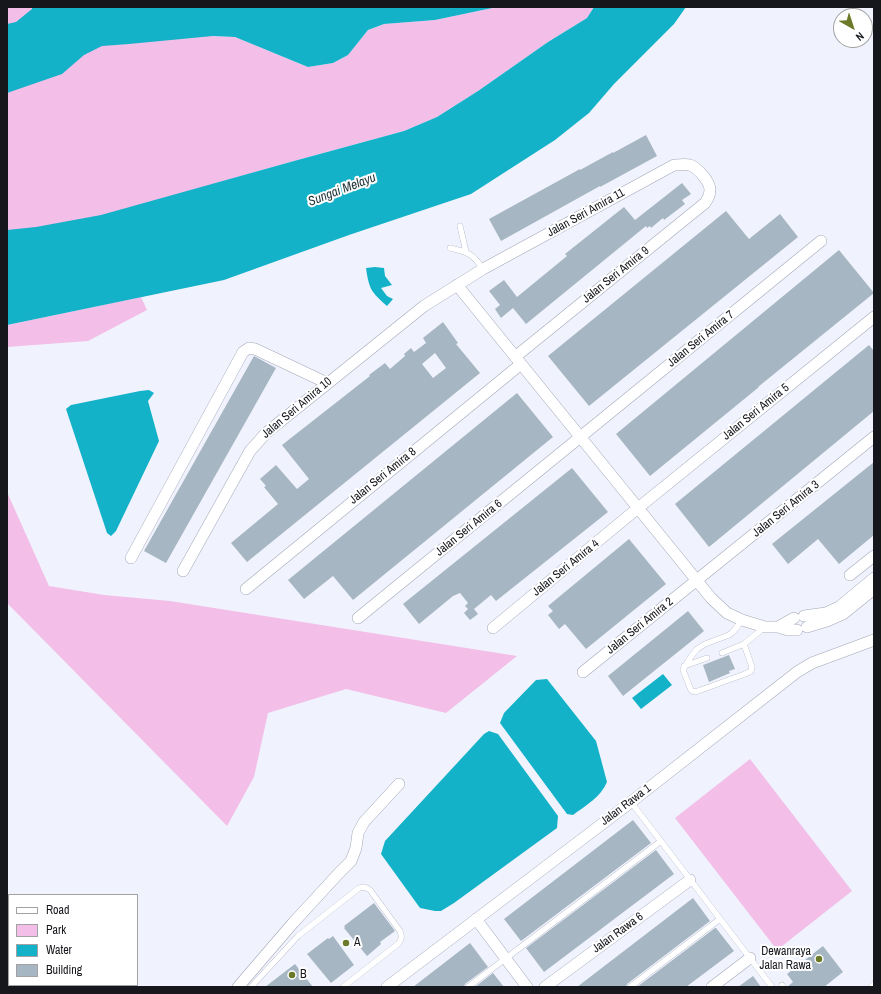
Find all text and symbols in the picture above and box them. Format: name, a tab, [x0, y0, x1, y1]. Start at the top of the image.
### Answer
north arrow	[833, 8, 873, 48]
text: N	[853, 29, 867, 44]
water label: Sungai Melayu	[306, 170, 378, 210]
street label: Jalan Seri Amira 11	[545, 186, 627, 240]
street label: Jalan Seri Amira 9	[580, 244, 652, 306]
street label: Jalan Seri Amira 7	[665, 308, 737, 370]
street label: Jalan Seri Amira 10	[259, 375, 335, 441]
street label: Jalan Seri Amira 5	[720, 381, 792, 443]
street label: Jalan Seri Amira 8	[347, 445, 419, 507]
street label: Jalan Seri Amira 3	[750, 478, 822, 540]
street label: Jalan Seri Amira 6	[433, 497, 505, 559]
street label: Jalan Seri Amira 4	[530, 537, 602, 599]
street label: Jalan Seri Amira 2	[604, 595, 676, 657]
street label: Jalan Rawa 1	[598, 781, 654, 829]
legend	[8, 894, 138, 986]
text: Road	[46, 902, 70, 918]
street label: Jalan Rawa 6	[590, 910, 646, 956]
text: Park	[46, 922, 66, 938]
place label: A	[354, 936, 361, 950]
marker: A	[341, 938, 351, 948]
text: Water	[46, 942, 72, 958]
place label: Dewanraya Jalan Rawa	[760, 945, 811, 973]
marker: Dewanraya Jalan Rawa	[814, 954, 824, 964]
text: Building	[46, 962, 82, 978]
place label: B	[300, 968, 307, 982]
marker: B	[287, 970, 297, 980]

